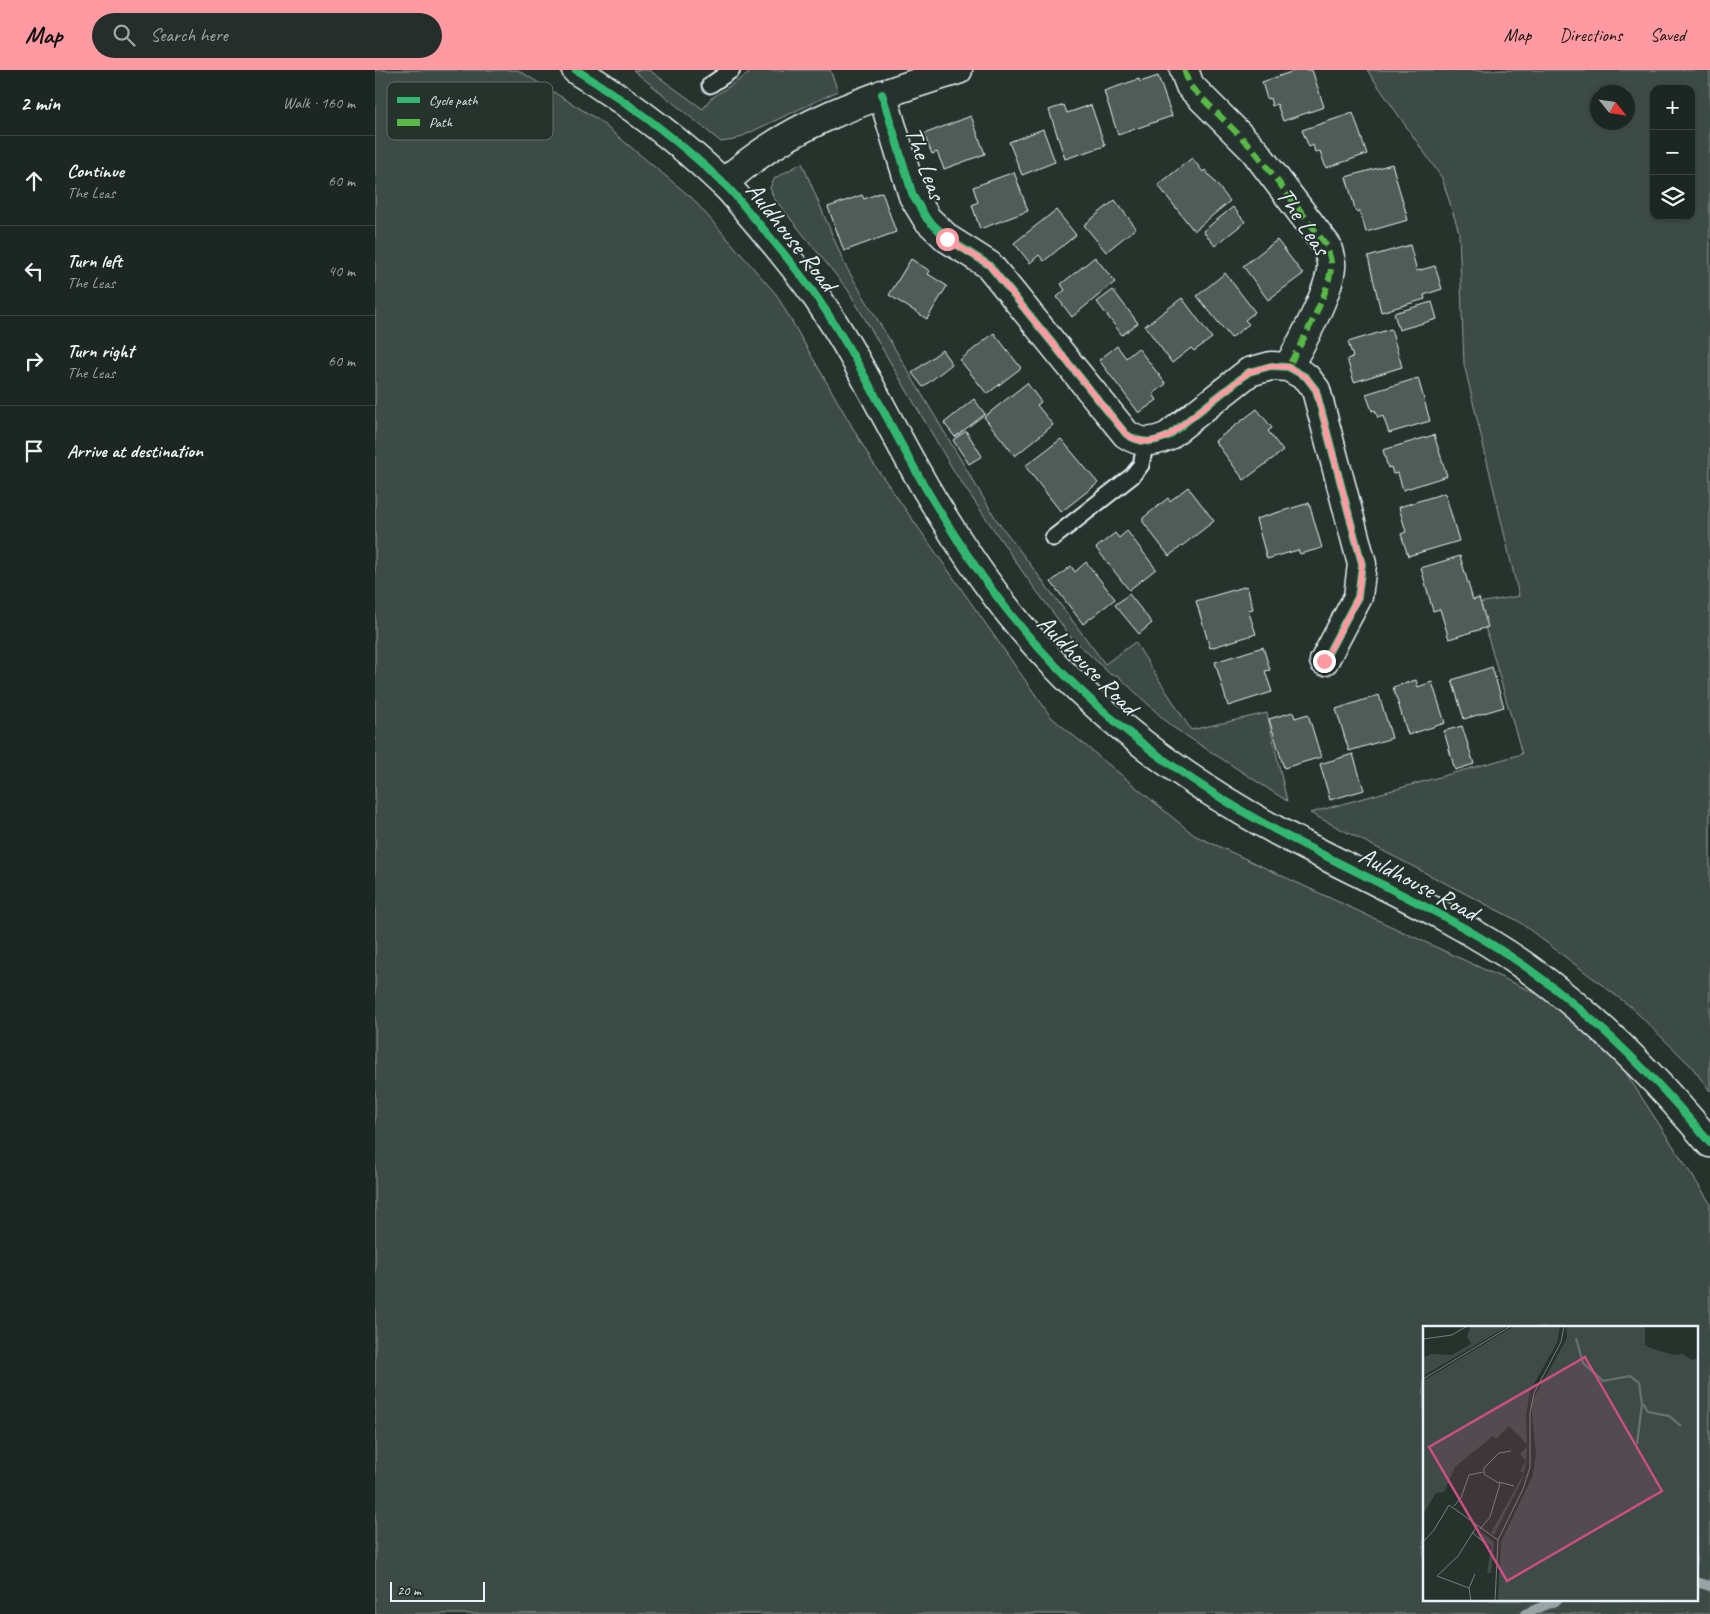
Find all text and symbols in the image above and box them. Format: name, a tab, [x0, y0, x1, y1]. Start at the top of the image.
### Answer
search box	[92, 13, 442, 58]
text: Map	[25, 20, 62, 50]
icon: search	[110, 21, 138, 49]
text: Search here	[150, 23, 228, 47]
text: Map	[1504, 24, 1531, 46]
text: Directions	[1559, 24, 1622, 46]
text: Saved	[1650, 24, 1685, 46]
legend	[387, 82, 553, 140]
north arrow	[1590, 85, 1635, 130]
map controls	[1650, 85, 1695, 220]
button: +	[1650, 85, 1695, 130]
text: 2 min	[20, 90, 60, 116]
text: Cycle path	[429, 92, 478, 109]
text: Walk · 160 m	[283, 93, 355, 113]
text: Path	[429, 114, 453, 131]
street label: The Leas	[897, 122, 954, 207]
button: −	[1650, 130, 1695, 175]
text: Continue	[67, 159, 124, 183]
icon: ahead	[20, 167, 48, 195]
text: 60 m	[328, 171, 355, 191]
button: layers	[1650, 175, 1695, 220]
street label: Auldhouse Road	[739, 176, 846, 301]
street label: The Leas	[1269, 181, 1339, 264]
text: The Leas	[67, 183, 115, 203]
route start	[936, 228, 959, 251]
text: Turn left	[67, 249, 122, 273]
icon: left	[20, 257, 48, 285]
text: 40 m	[328, 261, 355, 281]
text: The Leas	[67, 273, 115, 293]
text: Turn right	[67, 339, 134, 363]
icon: right	[20, 347, 48, 375]
text: 60 m	[328, 351, 355, 371]
text: The Leas	[67, 363, 115, 383]
icon: arrive	[20, 437, 48, 465]
text: Arrive at destination	[67, 439, 203, 463]
street label: Auldhouse Road	[1030, 607, 1148, 725]
route end	[1313, 650, 1336, 673]
street label: Auldhouse Road	[1354, 839, 1487, 930]
inset map	[1423, 1326, 1697, 1602]
scale bar	[390, 1579, 485, 1602]
text: 20 m	[397, 1582, 421, 1599]

